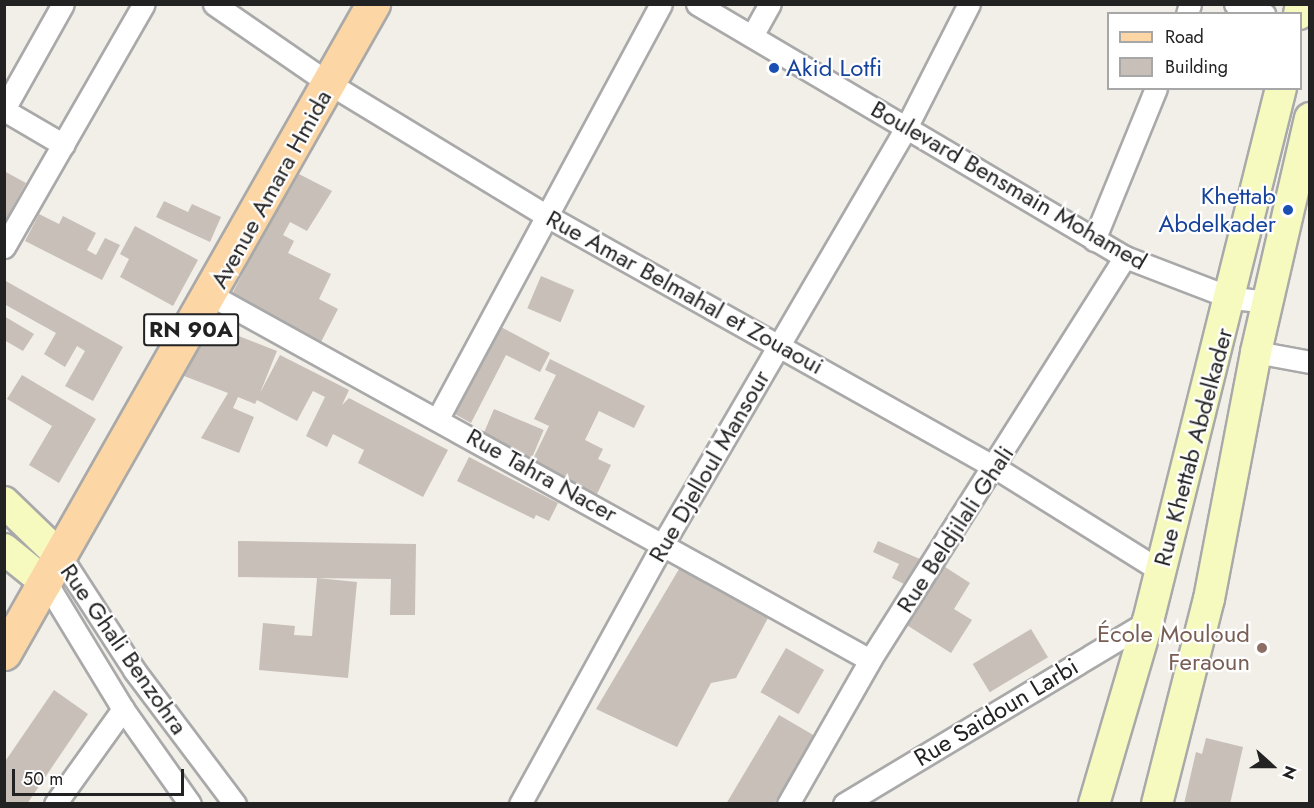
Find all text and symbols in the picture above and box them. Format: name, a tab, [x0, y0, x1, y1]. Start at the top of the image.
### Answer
legend	[1107, 12, 1302, 90]
text: Road	[1165, 24, 1204, 50]
place label: Akid Lotfi	[786, 54, 882, 82]
text: Building	[1165, 54, 1228, 80]
marker: Akid Lotfi	[767, 61, 781, 75]
street label: Avenue Amara Hmida	[204, 85, 338, 293]
street label: Boulevard Bensmain Mohamed	[866, 94, 1152, 276]
place label: Khettab Abdelkader	[1159, 182, 1276, 238]
marker: Khettab Abdelkader	[1281, 203, 1295, 217]
street label: Rue Amar Belmahal et Zouaoui	[541, 204, 829, 380]
road number: RN 90A	[143, 311, 239, 349]
street label: Rue Khettab Abdelkader	[1147, 325, 1239, 569]
street label: Rue Djelloul Mansour	[642, 365, 776, 567]
street label: Rue Tahra Nacer	[462, 422, 622, 528]
street label: Rue Beldjilali Ghali	[890, 440, 1020, 618]
street label: Rue Ghali Benzohra	[54, 558, 194, 740]
place label: École Mouloud Feraoun	[1097, 620, 1250, 676]
marker: École Mouloud Feraoun	[1255, 641, 1269, 655]
street label: Rue Saidoun Larbi	[909, 652, 1083, 772]
north arrow	[1242, 736, 1302, 796]
scale bar	[15, 757, 188, 795]
text: N	[1276, 763, 1302, 783]
text: 50 m	[23, 766, 63, 792]

